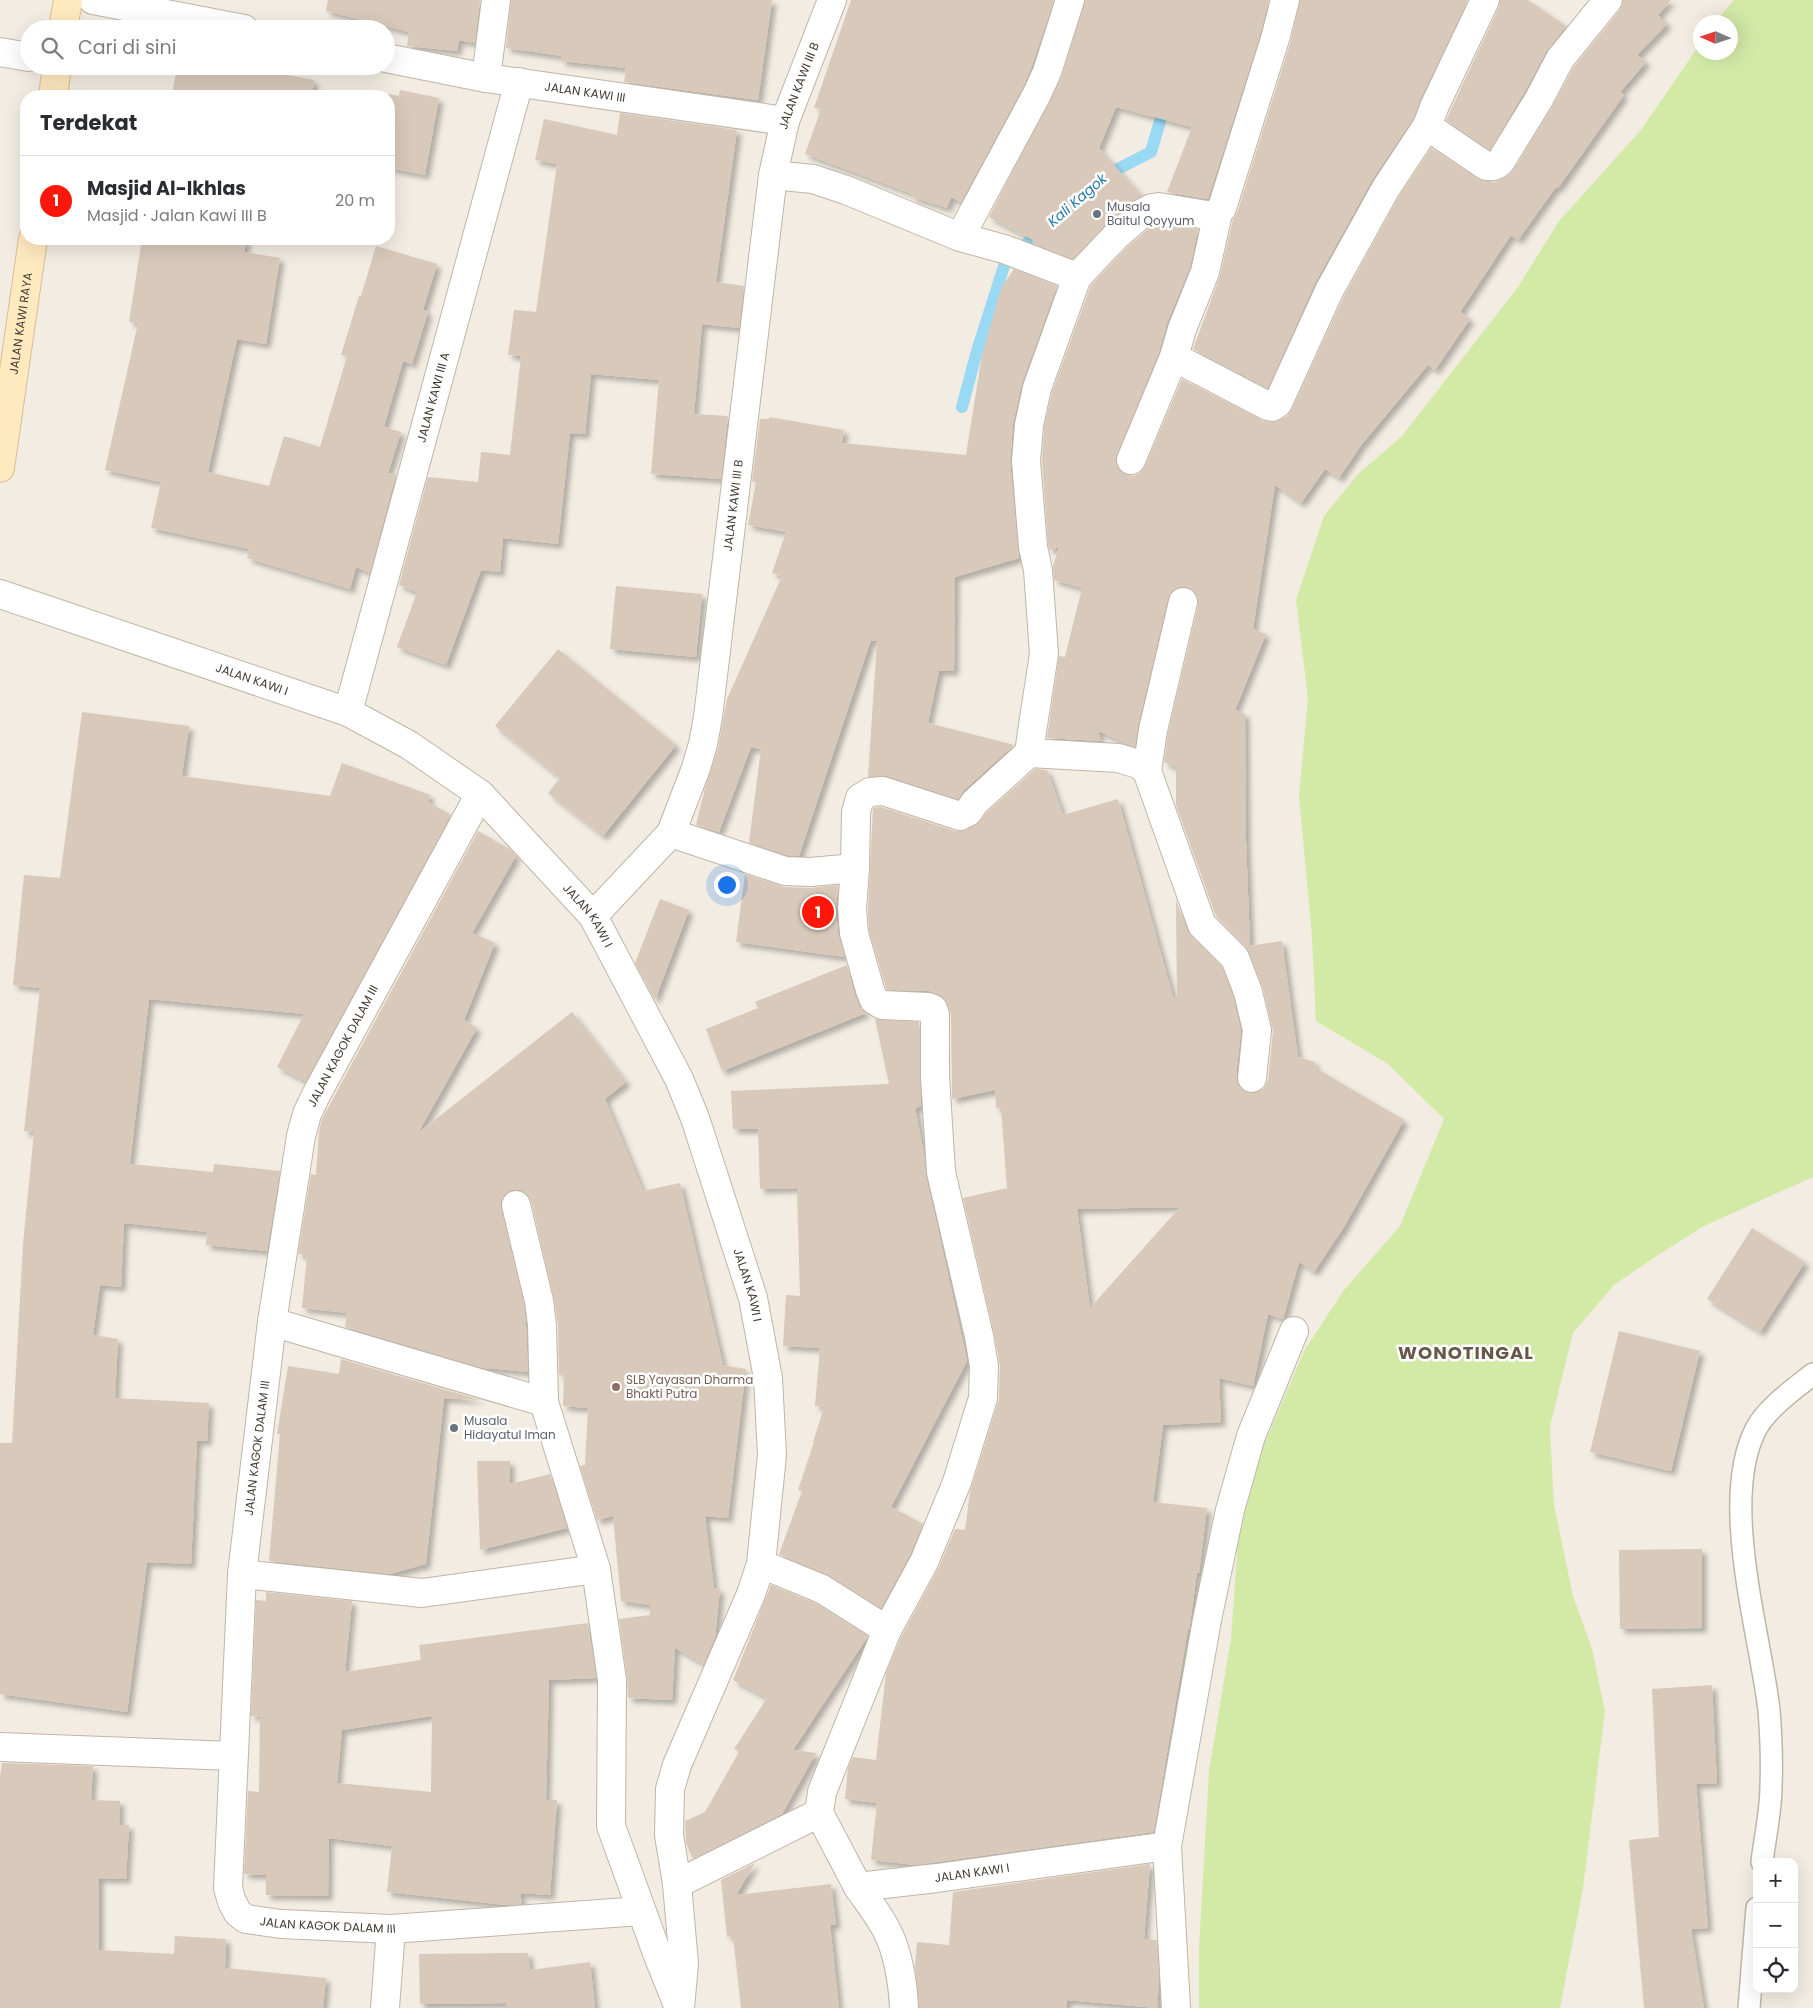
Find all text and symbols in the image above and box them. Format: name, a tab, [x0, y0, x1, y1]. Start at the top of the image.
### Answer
north arrow	[1693, 15, 1738, 60]
search box	[20, 20, 395, 75]
icon: search	[38, 34, 66, 62]
text: Cari di sini	[78, 34, 176, 61]
street label: JALAN KAWI III B	[774, 40, 823, 131]
street label: JALAN KAWI III	[544, 78, 627, 106]
text: Terdekat	[40, 108, 137, 137]
water label: Kali Kagok	[1043, 168, 1111, 231]
text: Masjid Al-Ikhlas	[87, 175, 246, 202]
text: 1	[53, 189, 59, 212]
text: 20 m	[335, 189, 375, 212]
place label: Musala Baitul Qoyyum	[1107, 198, 1194, 229]
text: Masjid · Jalan Kawi III B	[87, 204, 267, 227]
marker: Musala Baitul Qoyyum	[1091, 208, 1103, 220]
street label: JALAN KAWI RAYA	[5, 271, 36, 376]
street label: JALAN KAWI III A	[413, 350, 453, 444]
street label: JALAN KAWI III B	[719, 459, 747, 552]
street label: JALAN KAWI I	[214, 659, 291, 699]
your location	[714, 872, 740, 898]
street label: JALAN KAWI I	[559, 880, 617, 950]
pin: 1	[802, 893, 834, 931]
street label: JALAN KAGOK DALAM III	[303, 982, 382, 1110]
street label: JALAN KAWI I	[730, 1246, 766, 1323]
district label: WONOTINGAL	[1398, 1340, 1534, 1365]
place label: SLB Yayasan Dharma Bhakti Putra	[626, 1371, 753, 1402]
street label: JALAN KAGOK DALAM III	[240, 1379, 273, 1516]
marker: SLB Yayasan Dharma Bhakti Putra	[610, 1381, 622, 1393]
place label: Musala Hidayatul Iman	[464, 1412, 556, 1443]
marker: Musala Hidayatul Iman	[448, 1422, 460, 1434]
map controls	[1753, 1858, 1798, 1993]
button: +	[1753, 1858, 1798, 1903]
street label: JALAN KAWI I	[933, 1859, 1011, 1886]
button: −	[1753, 1903, 1798, 1948]
street label: JALAN KAGOK DALAM III	[259, 1912, 396, 1937]
button: locate	[1753, 1948, 1798, 1993]

